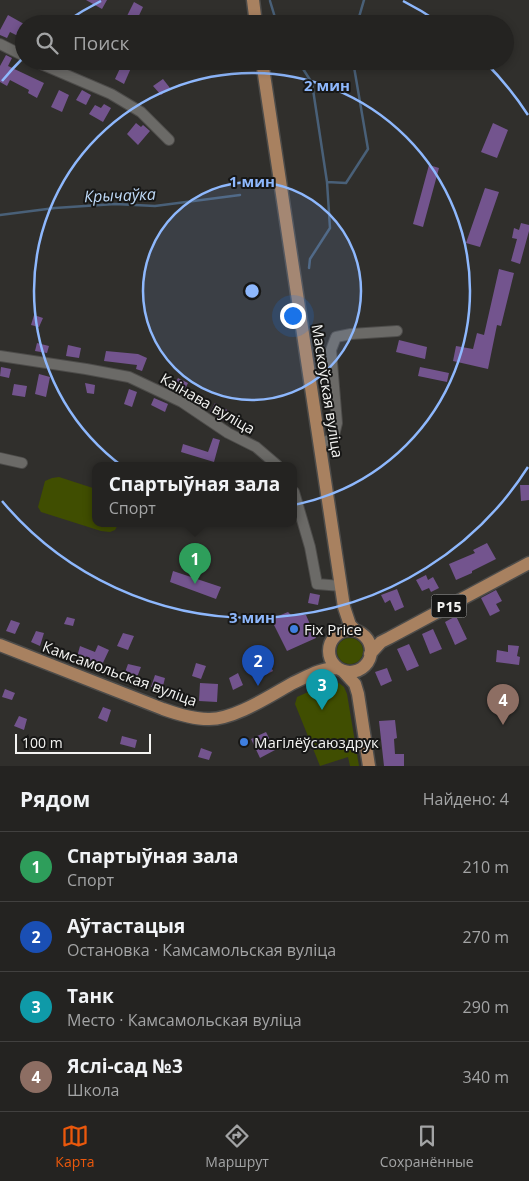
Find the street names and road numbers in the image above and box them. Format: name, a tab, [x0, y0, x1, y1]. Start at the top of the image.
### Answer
street label: Маскоўская вуліца	[308, 323, 348, 459]
street label: Каінава вуліца	[157, 368, 259, 438]
road number: Р15	[432, 594, 466, 618]
street label: Камсамольская вуліца	[40, 636, 200, 710]

